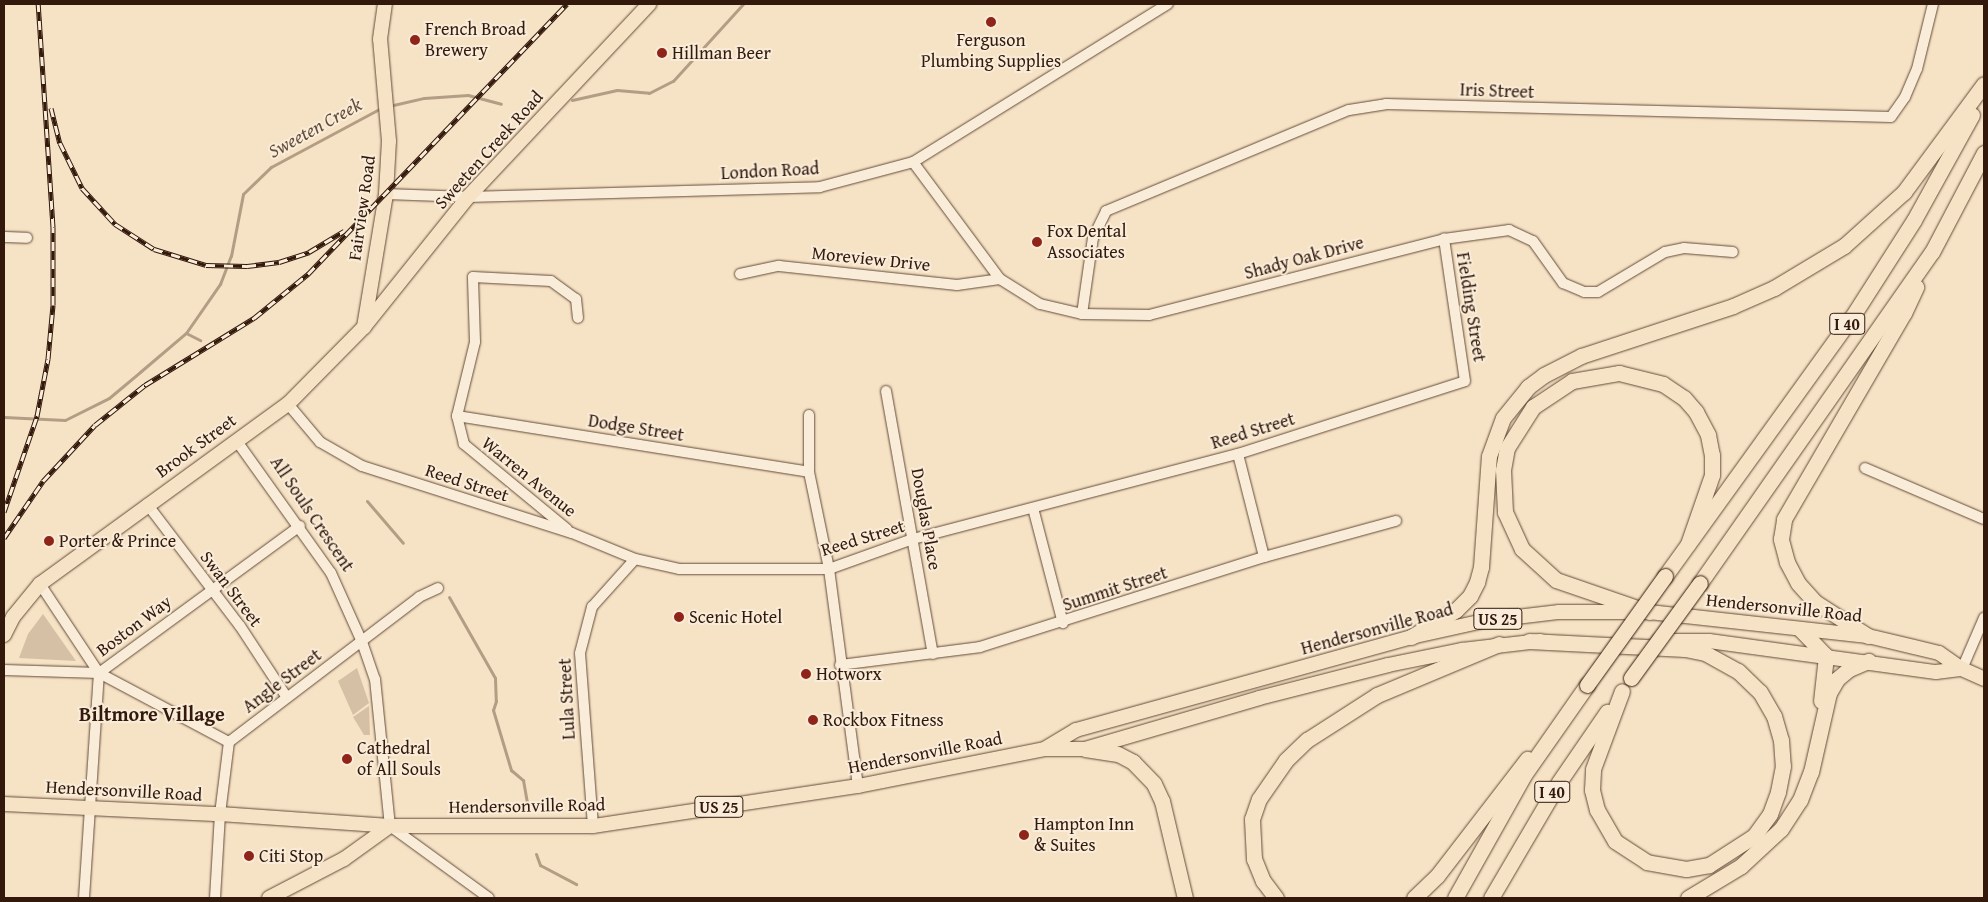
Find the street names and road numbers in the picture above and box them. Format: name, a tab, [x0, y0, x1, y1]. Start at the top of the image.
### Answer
street label: Iris Street	[1459, 79, 1535, 103]
street label: Sweeten Creek Road	[430, 86, 548, 214]
street label: Fairview Road	[344, 154, 380, 262]
street label: London Road	[720, 158, 820, 184]
street label: Shady Oak Drive	[1242, 232, 1366, 284]
street label: Moreview Drive	[811, 242, 931, 276]
street label: Fielding Street	[1452, 251, 1490, 363]
road number: I 40	[1828, 310, 1866, 338]
street label: Reed Street	[1209, 408, 1297, 454]
street label: Brook Street	[151, 410, 241, 482]
street label: Dodge Street	[587, 410, 685, 446]
street label: Warren Avenue	[477, 432, 581, 522]
street label: All Souls Crescent	[266, 452, 358, 576]
street label: Reed Street	[423, 459, 511, 507]
street label: Douglas Place	[906, 466, 946, 572]
street label: Reed Street	[819, 515, 907, 561]
street label: Swan Street	[195, 547, 267, 631]
street label: Summit Street	[1060, 562, 1170, 616]
street label: Hendersonville Road	[1705, 589, 1863, 627]
street label: Boston Way	[92, 591, 176, 661]
street label: Hendersonville Road	[1299, 598, 1455, 660]
road number: US 25	[1473, 606, 1523, 632]
street label: Angle Street	[238, 644, 326, 718]
street label: Lula Street	[554, 658, 580, 740]
street label: Hendersonville Road	[846, 727, 1004, 779]
street label: Hendersonville Road	[45, 776, 203, 806]
road number: I 40	[1533, 779, 1571, 806]
street label: Hendersonville Road	[449, 794, 605, 818]
road number: US 25	[694, 794, 744, 820]

